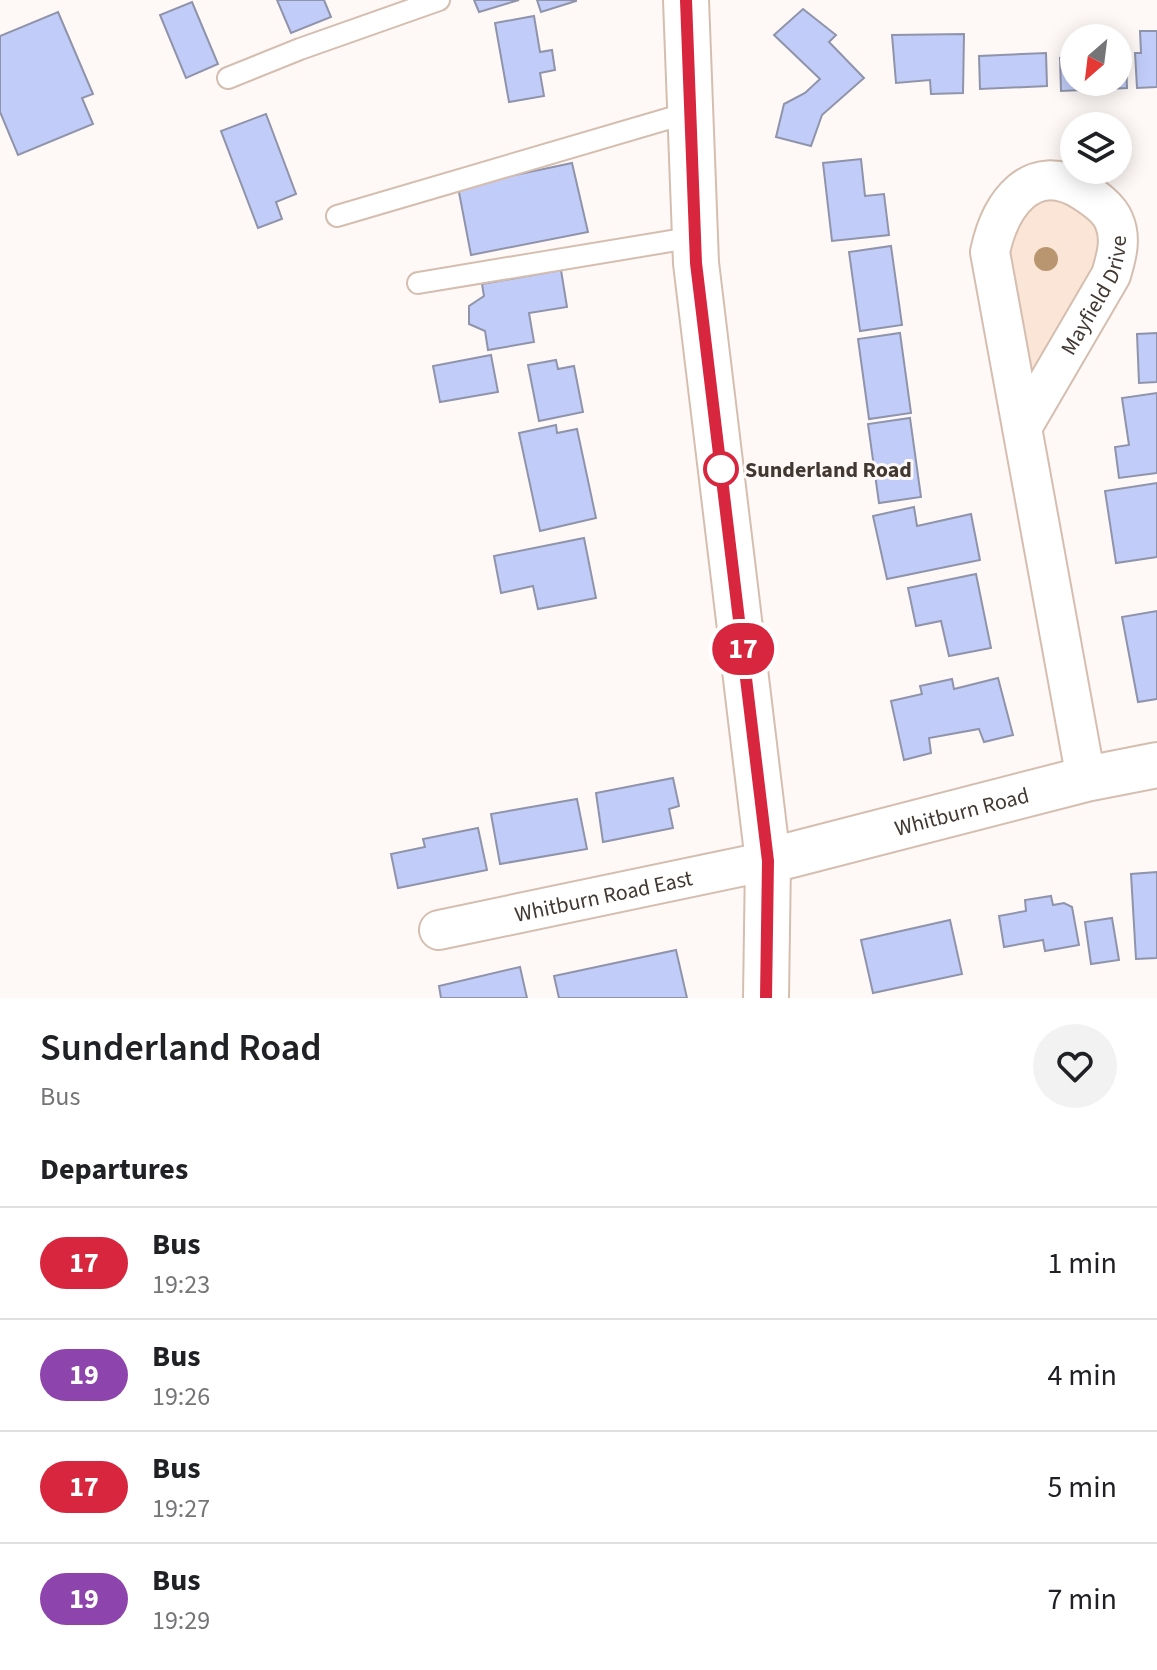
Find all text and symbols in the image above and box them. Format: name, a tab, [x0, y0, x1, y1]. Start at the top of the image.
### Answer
north arrow	[1060, 24, 1132, 96]
map controls	[1060, 24, 1132, 184]
button: layers	[1060, 112, 1132, 184]
street label: Mayfield Drive	[1053, 235, 1135, 361]
marker: Sunderland Road	[704, 452, 738, 486]
place label: Sunderland Road	[745, 454, 912, 486]
line badge: 17	[707, 623, 779, 675]
text: 17	[728, 629, 758, 669]
street label: Whitburn Road	[891, 779, 1033, 845]
street label: Whitburn Road East	[512, 862, 696, 931]
text: Sunderland Road	[40, 1021, 322, 1075]
button: heart	[1033, 1024, 1117, 1108]
text: Bus	[40, 1078, 80, 1115]
text: Departures	[40, 1148, 188, 1191]
text: Bus	[152, 1223, 200, 1266]
text: 1 min	[1047, 1242, 1117, 1285]
text: 17	[69, 1243, 99, 1283]
text: 19:23	[152, 1266, 210, 1303]
text: Bus	[152, 1335, 200, 1378]
text: 4 min	[1047, 1354, 1117, 1397]
text: 19	[69, 1355, 99, 1395]
text: 19:26	[152, 1378, 210, 1415]
text: Bus	[152, 1447, 200, 1490]
text: 5 min	[1047, 1466, 1117, 1509]
text: 17	[69, 1467, 99, 1507]
text: 19:27	[152, 1490, 210, 1527]
text: Bus	[152, 1559, 200, 1602]
text: 7 min	[1047, 1578, 1117, 1621]
text: 19	[69, 1579, 99, 1619]
text: 19:29	[152, 1602, 210, 1639]

